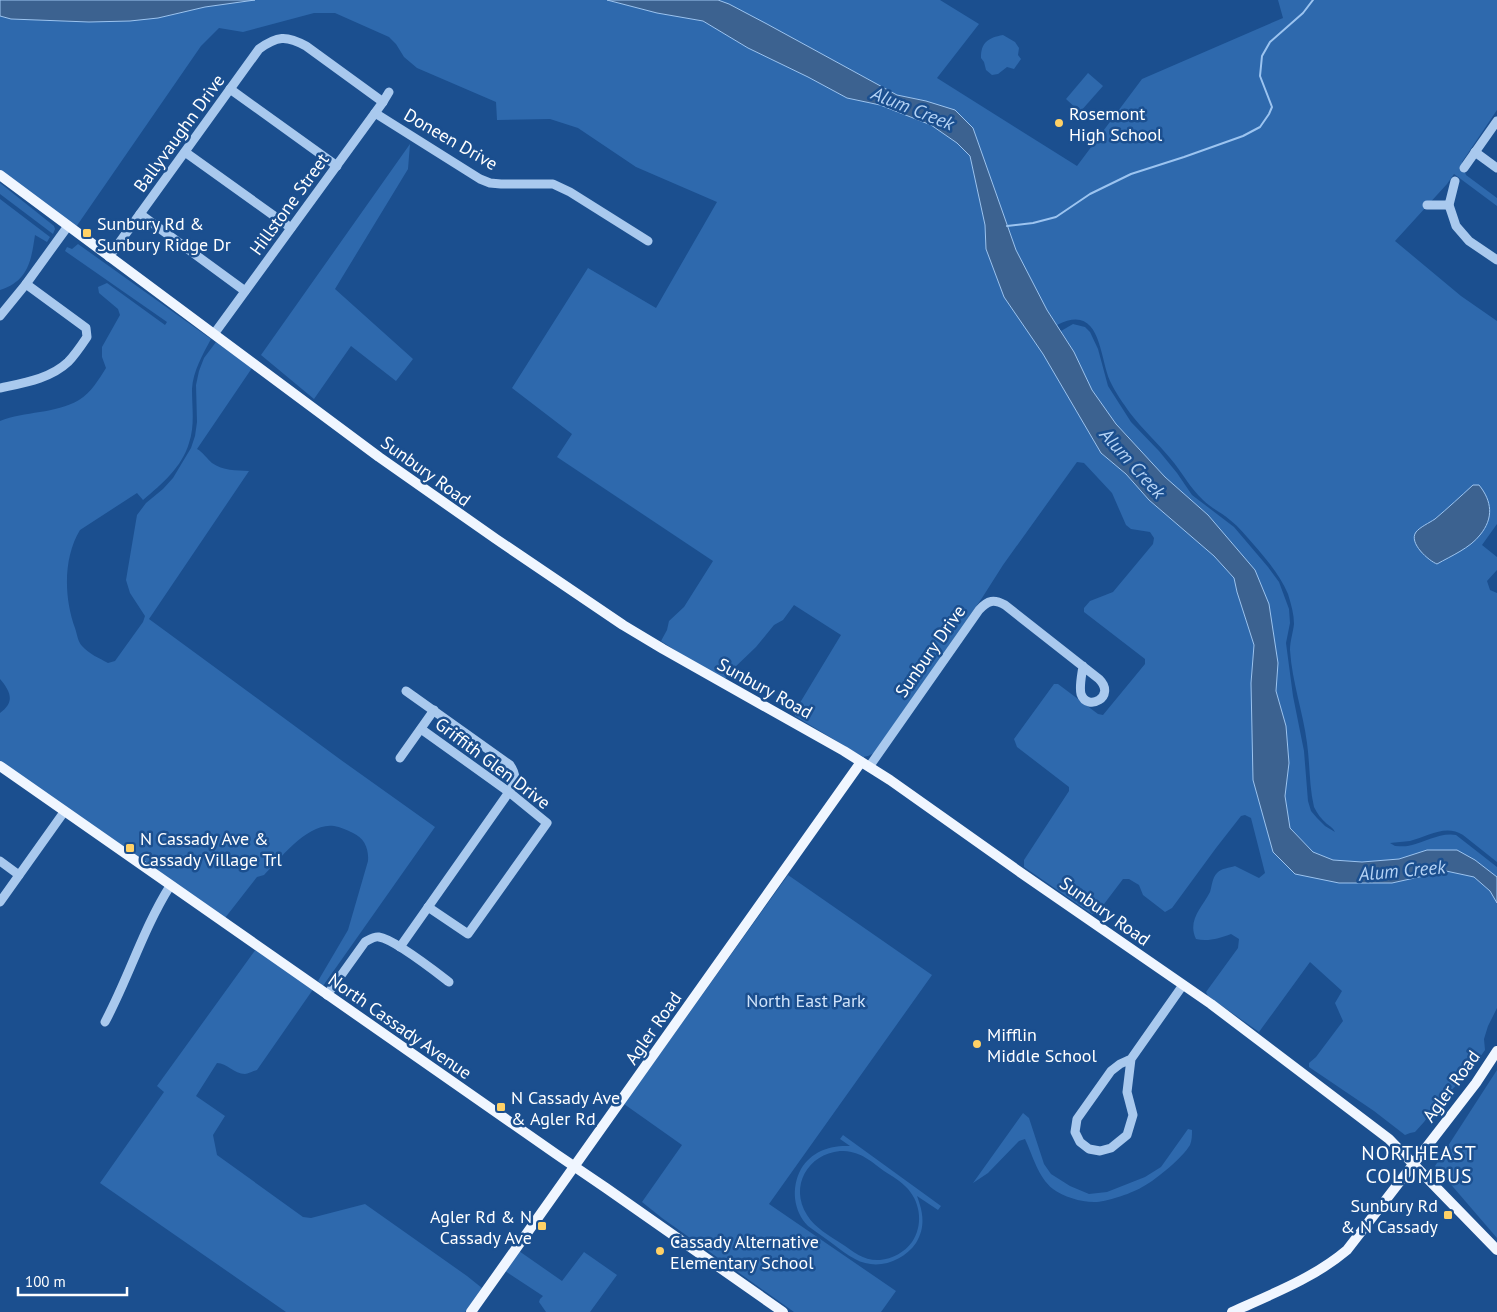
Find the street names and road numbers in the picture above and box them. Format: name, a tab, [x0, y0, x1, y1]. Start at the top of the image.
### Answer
street label: Ballyvaughn Drive	[128, 69, 230, 197]
street label: Doneen Drive	[400, 103, 502, 175]
street label: Hillstone Street	[244, 149, 334, 259]
street label: Sunbury Road	[377, 431, 475, 511]
street label: Sunbury Drive	[890, 600, 970, 702]
street label: Sunbury Road	[713, 652, 817, 724]
street label: Griffith Glen Drive	[431, 712, 555, 814]
street label: Sunbury Road	[1055, 871, 1155, 951]
street label: North Cassady Avenue	[324, 968, 476, 1084]
street label: Agler Road	[620, 987, 686, 1069]
street label: Agler Road	[1417, 1046, 1485, 1126]

